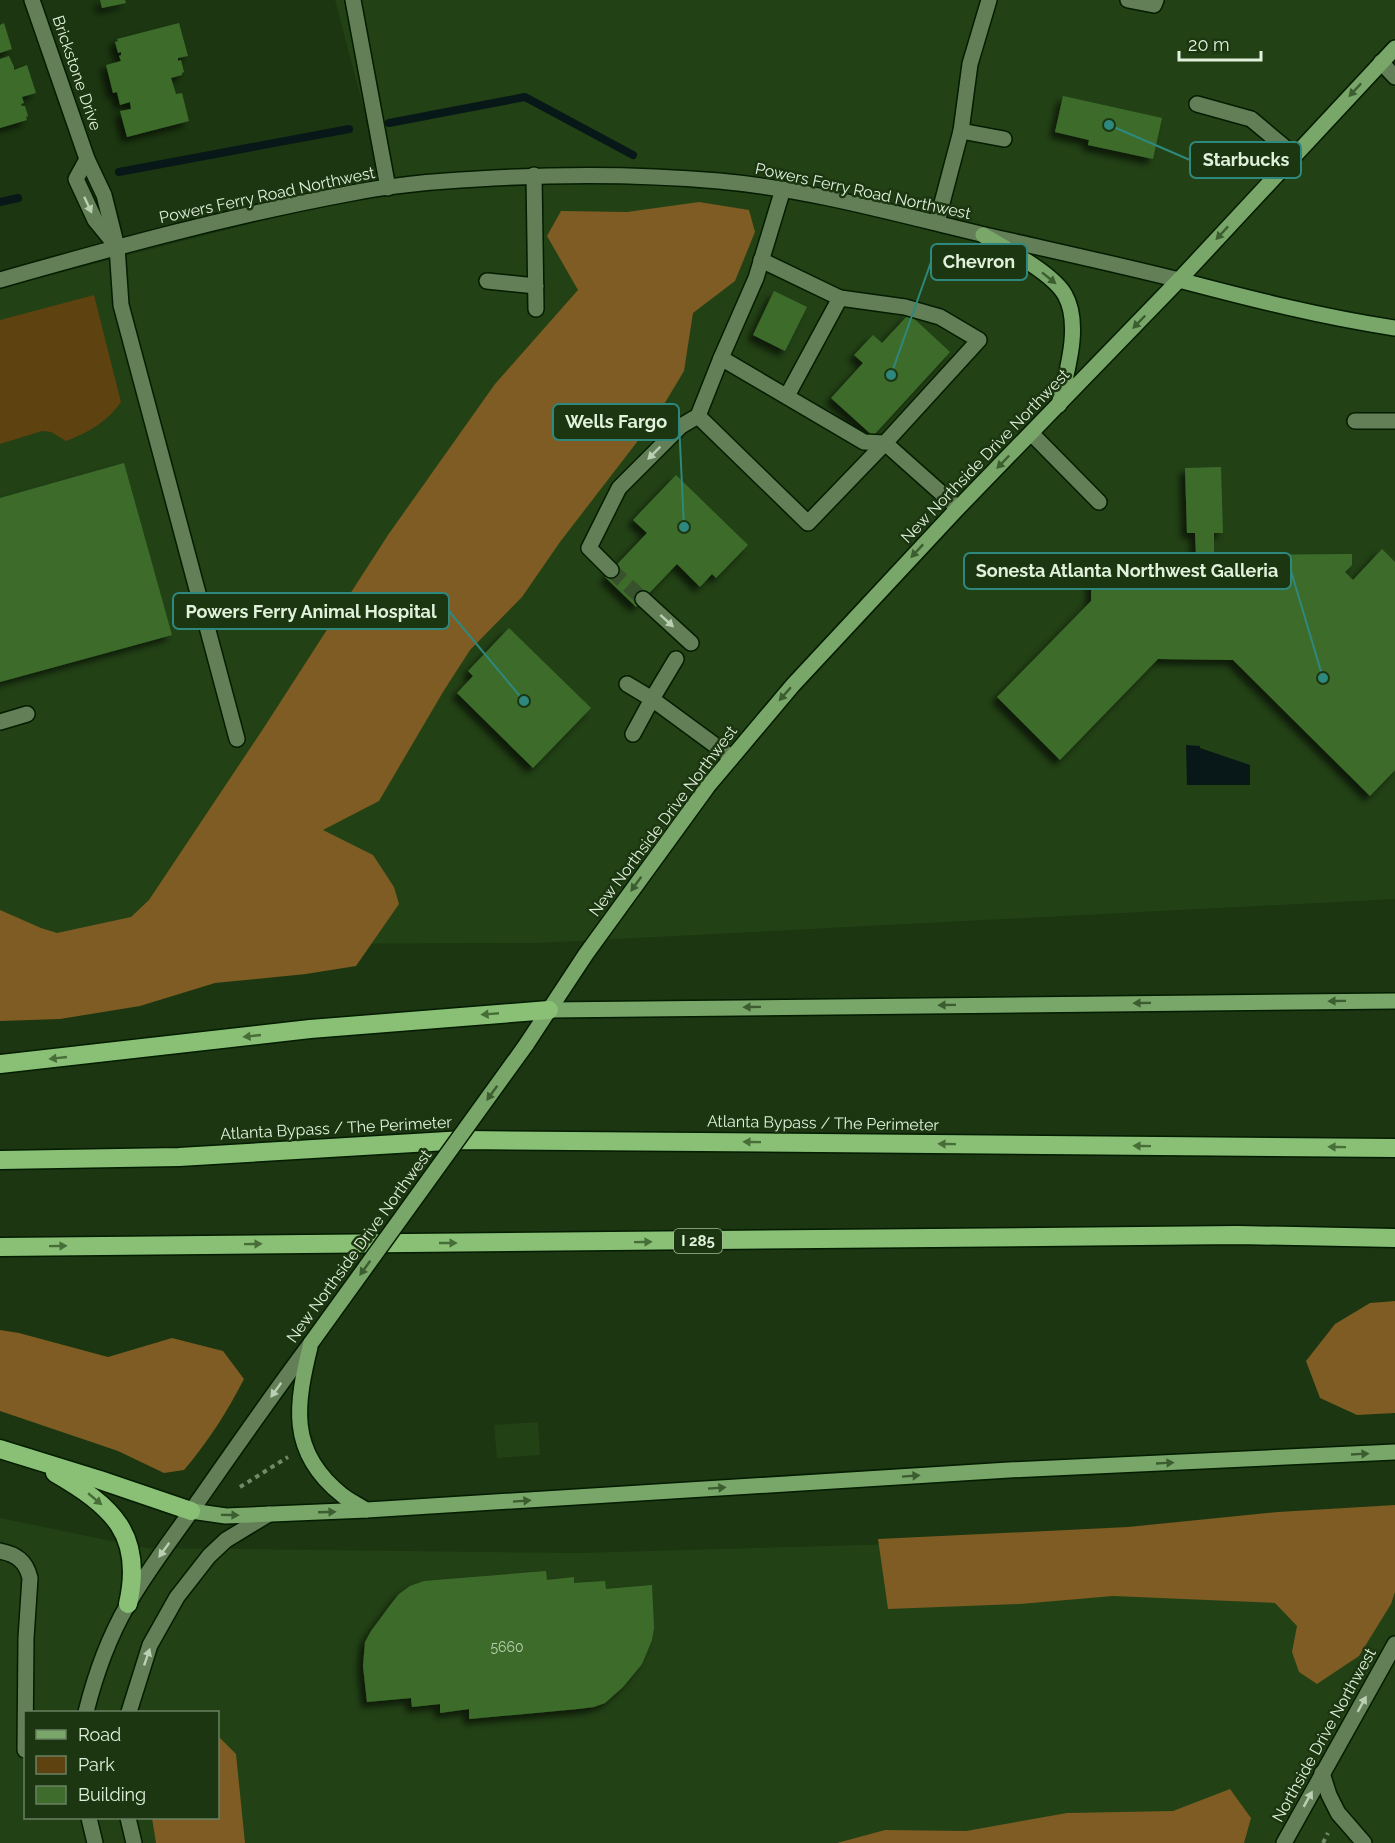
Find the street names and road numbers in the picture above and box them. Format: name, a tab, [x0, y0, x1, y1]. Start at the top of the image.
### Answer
street label: Brickstone Drive	[48, 13, 106, 133]
street label: Powers Ferry Road Northwest	[753, 159, 973, 223]
street label: Powers Ferry Road Northwest	[157, 163, 377, 227]
street label: New Northside Drive Northwest	[897, 365, 1074, 547]
street label: New Northside Drive Northwest	[585, 721, 741, 920]
street label: Atlanta Bypass / The Perimeter	[707, 1111, 940, 1135]
street label: Atlanta Bypass / The Perimeter	[220, 1112, 453, 1144]
street label: New Northside Drive Northwest	[283, 1145, 436, 1346]
road number: I 285	[674, 1229, 722, 1253]
street label: Northside Drive Northwest	[1268, 1644, 1380, 1825]

